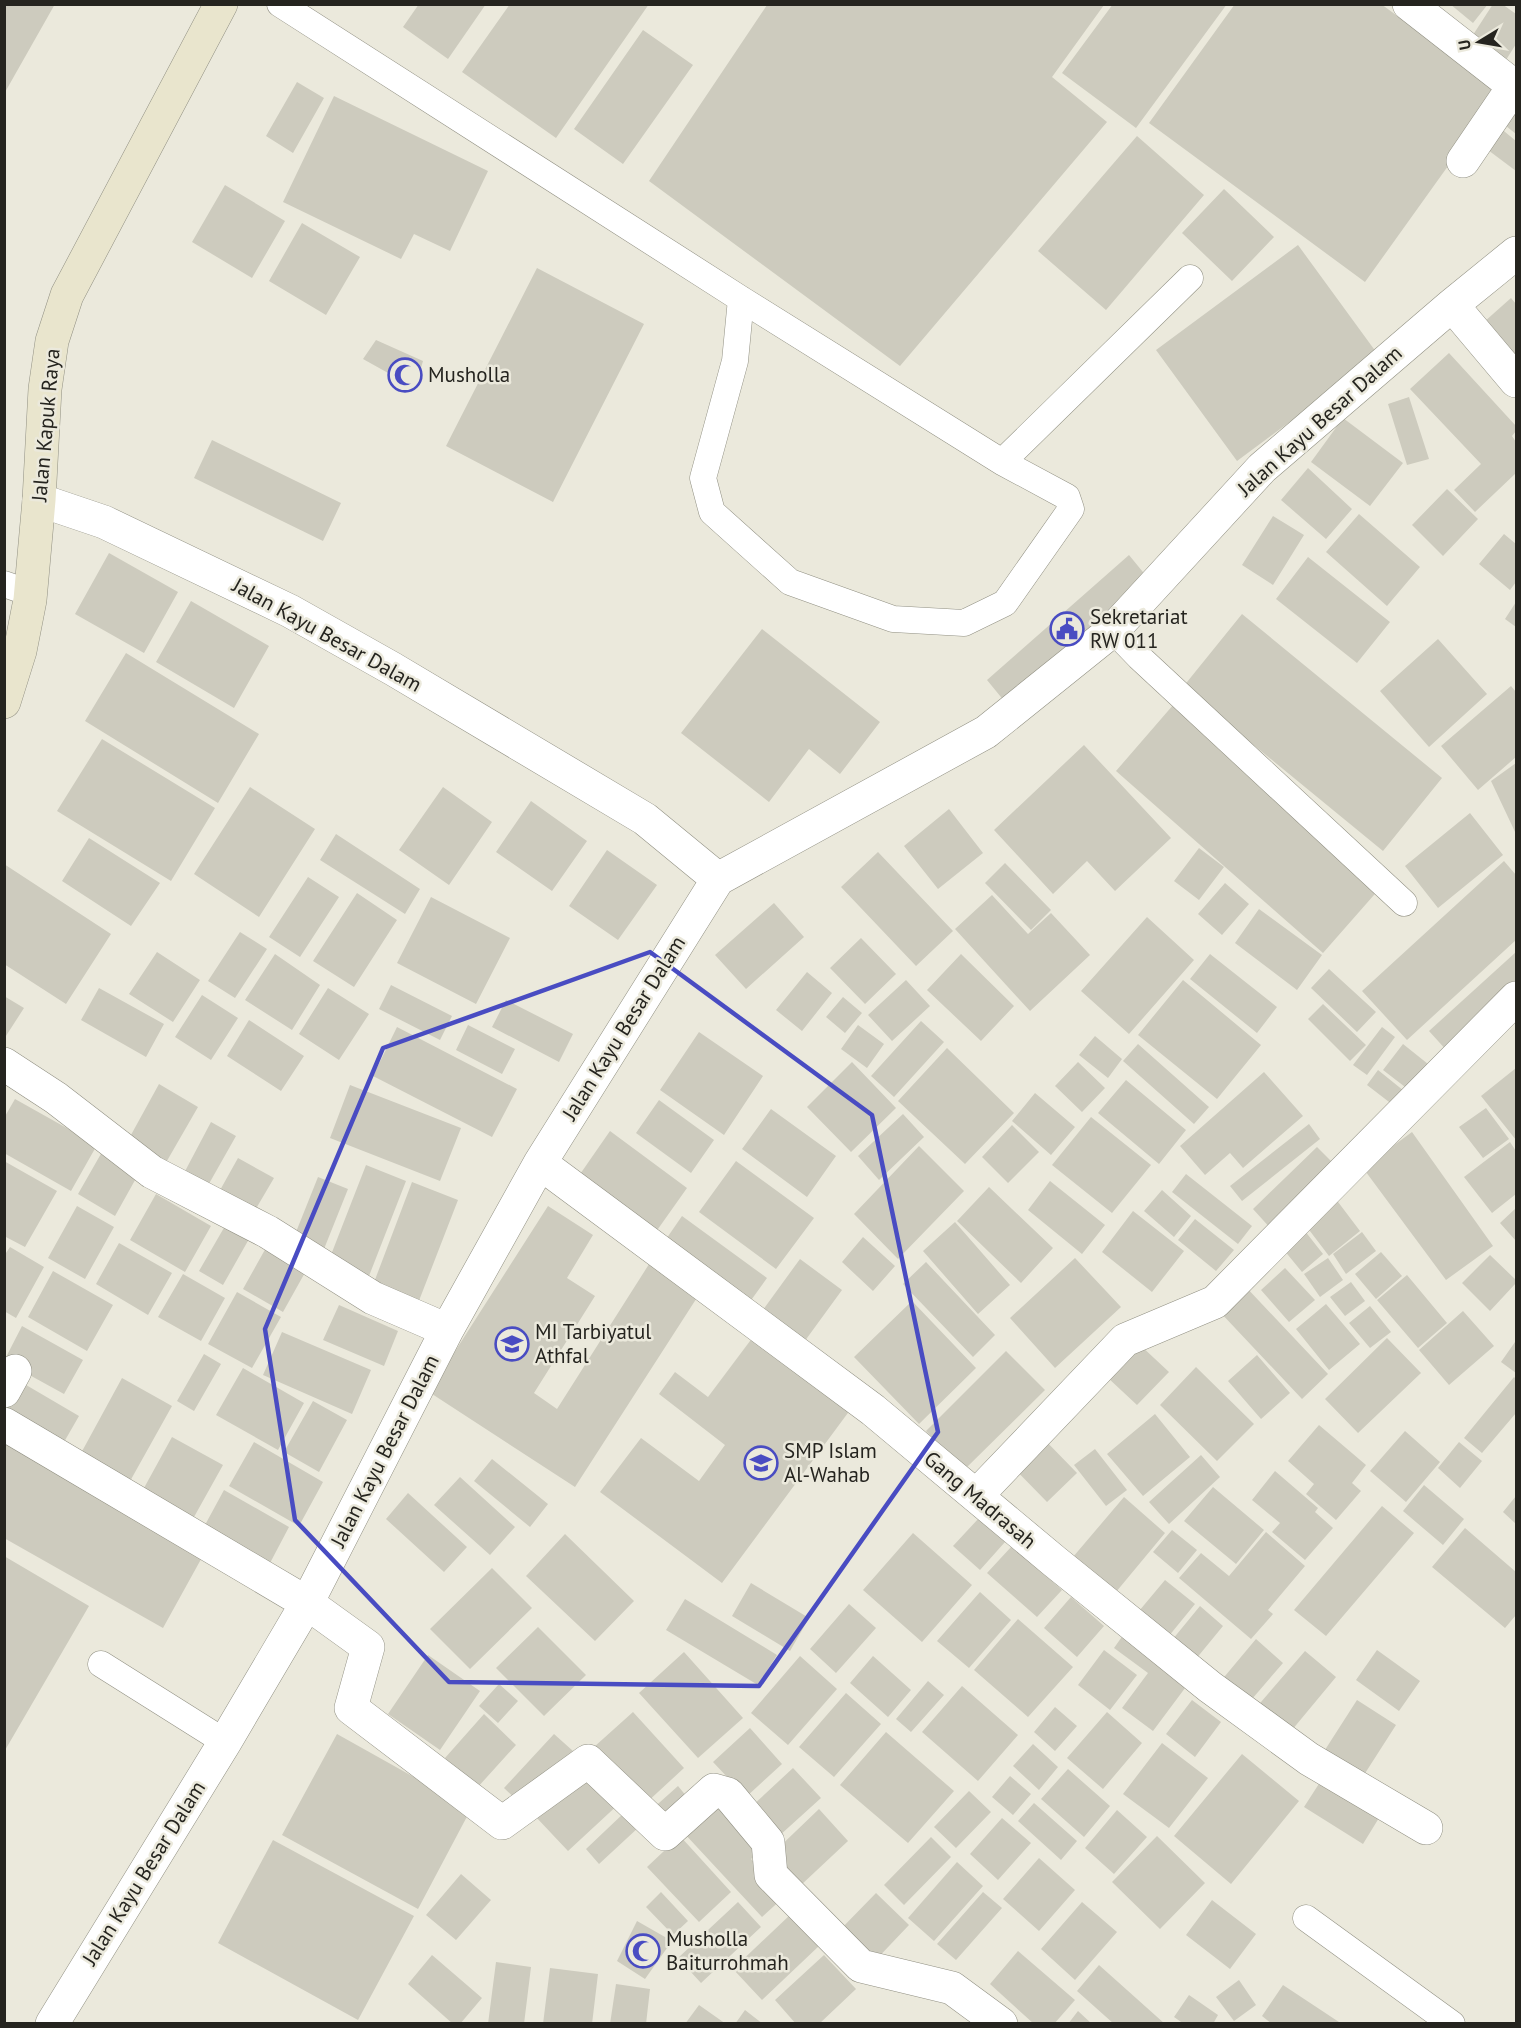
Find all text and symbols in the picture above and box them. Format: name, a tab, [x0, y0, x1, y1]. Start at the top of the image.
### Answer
north arrow	[1449, 12, 1509, 72]
text: U	[1454, 38, 1475, 52]
street label: Jalan Kayu Besar Dalam	[1231, 340, 1408, 502]
street label: Jalan Kapuk Raya	[25, 347, 66, 504]
mosque icon: Musholla	[387, 357, 423, 393]
place label: Musholla	[428, 361, 510, 388]
street label: Jalan Kayu Besar Dalam	[227, 571, 427, 698]
place label: Sekretariat RW 011	[1090, 603, 1188, 654]
public building icon: Sekretariat RW 011	[1049, 611, 1085, 647]
street label: Jalan Kayu Besar Dalam	[555, 931, 691, 1126]
place label: MI Tarbiyatul Athfal	[535, 1318, 651, 1369]
school or university icon: MI Tarbiyatul Athfal	[494, 1326, 530, 1362]
street label: Jalan Kayu Besar Dalam	[324, 1350, 445, 1552]
place label: SMP Islam Al-Wahab	[784, 1437, 877, 1488]
school or university icon: SMP Islam Al-Wahab	[743, 1445, 779, 1481]
street label: Gang Madrasah	[919, 1445, 1042, 1554]
street label: Jalan Kayu Besar Dalam	[75, 1776, 211, 1971]
place label: Musholla Baiturrohmah	[666, 1925, 789, 1976]
mosque icon: Musholla Baiturrohmah	[625, 1933, 661, 1969]

